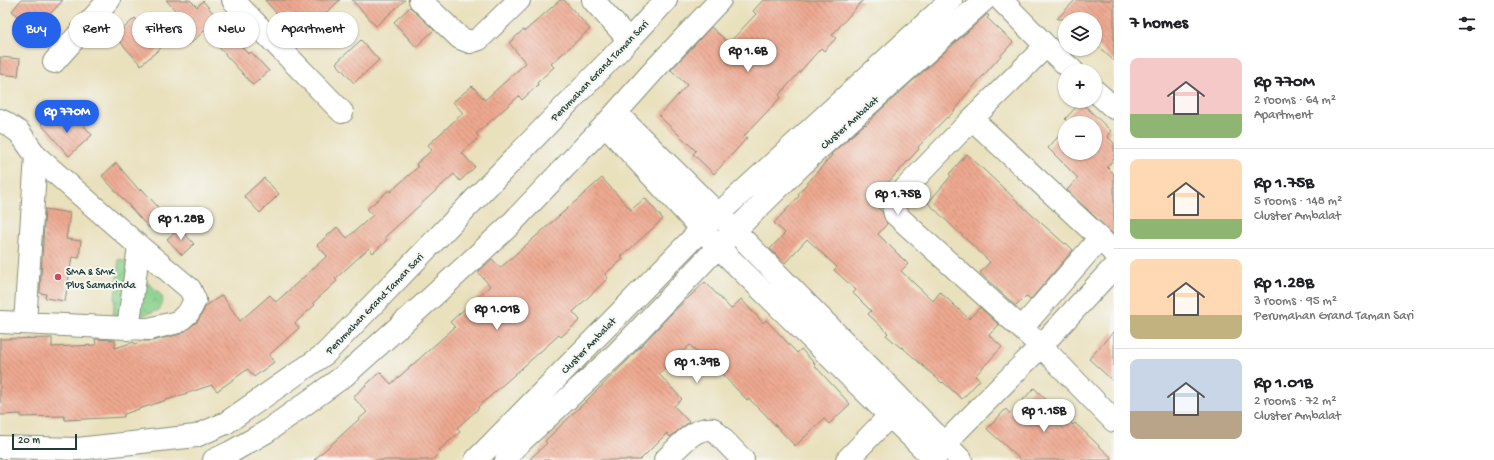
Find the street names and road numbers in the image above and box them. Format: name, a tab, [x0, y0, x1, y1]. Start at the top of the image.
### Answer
street label: Perumahan Grand Taman Sari	[548, 19, 652, 125]
street label: Cluster Ambalat	[819, 93, 883, 153]
street label: Perumahan Grand Taman Sari	[323, 252, 427, 358]
street label: Cluster Ambalat	[560, 315, 620, 377]

